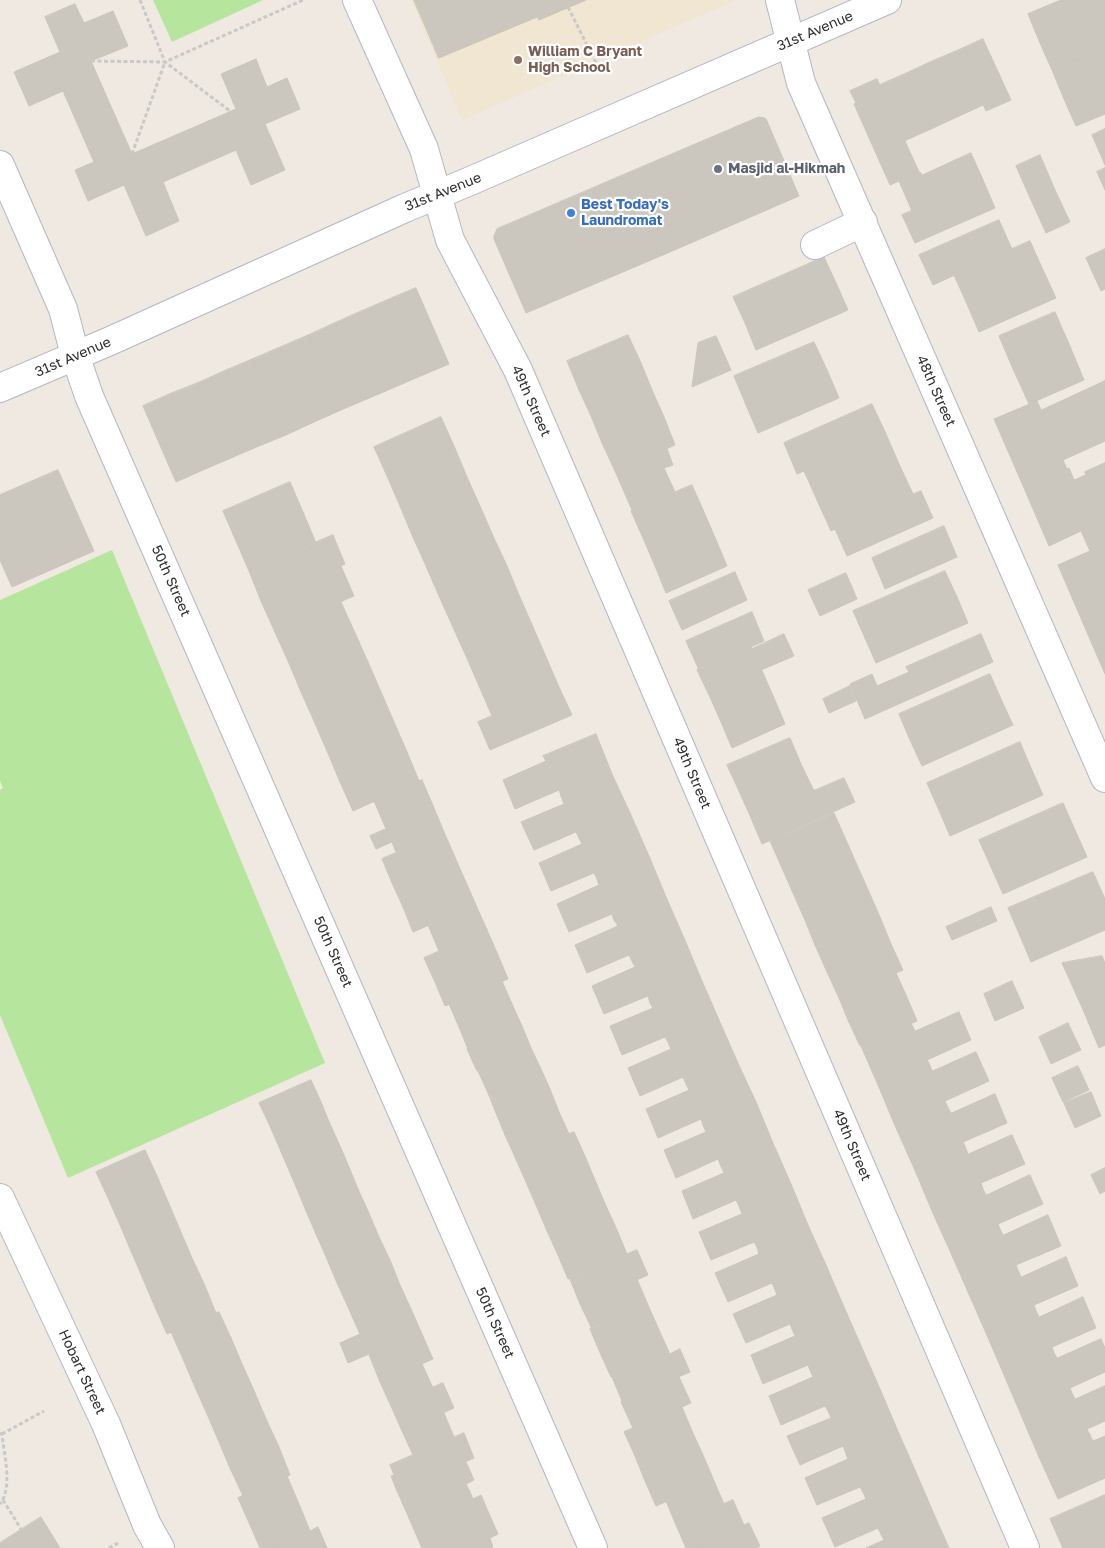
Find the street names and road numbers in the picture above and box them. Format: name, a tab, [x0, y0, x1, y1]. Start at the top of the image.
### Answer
street label: 31st Avenue	[774, 7, 856, 55]
street label: 31st Avenue	[402, 169, 484, 215]
street label: 31st Avenue	[32, 333, 114, 381]
street label: 48th Street	[913, 353, 959, 429]
street label: 49th Street	[508, 363, 554, 439]
street label: 50th Street	[148, 543, 194, 619]
street label: 49th Street	[669, 735, 715, 811]
street label: 50th Street	[310, 914, 356, 990]
street label: 49th Street	[829, 1107, 875, 1183]
street label: 50th Street	[472, 1285, 518, 1361]
street label: Hobart Street	[55, 1327, 109, 1417]

